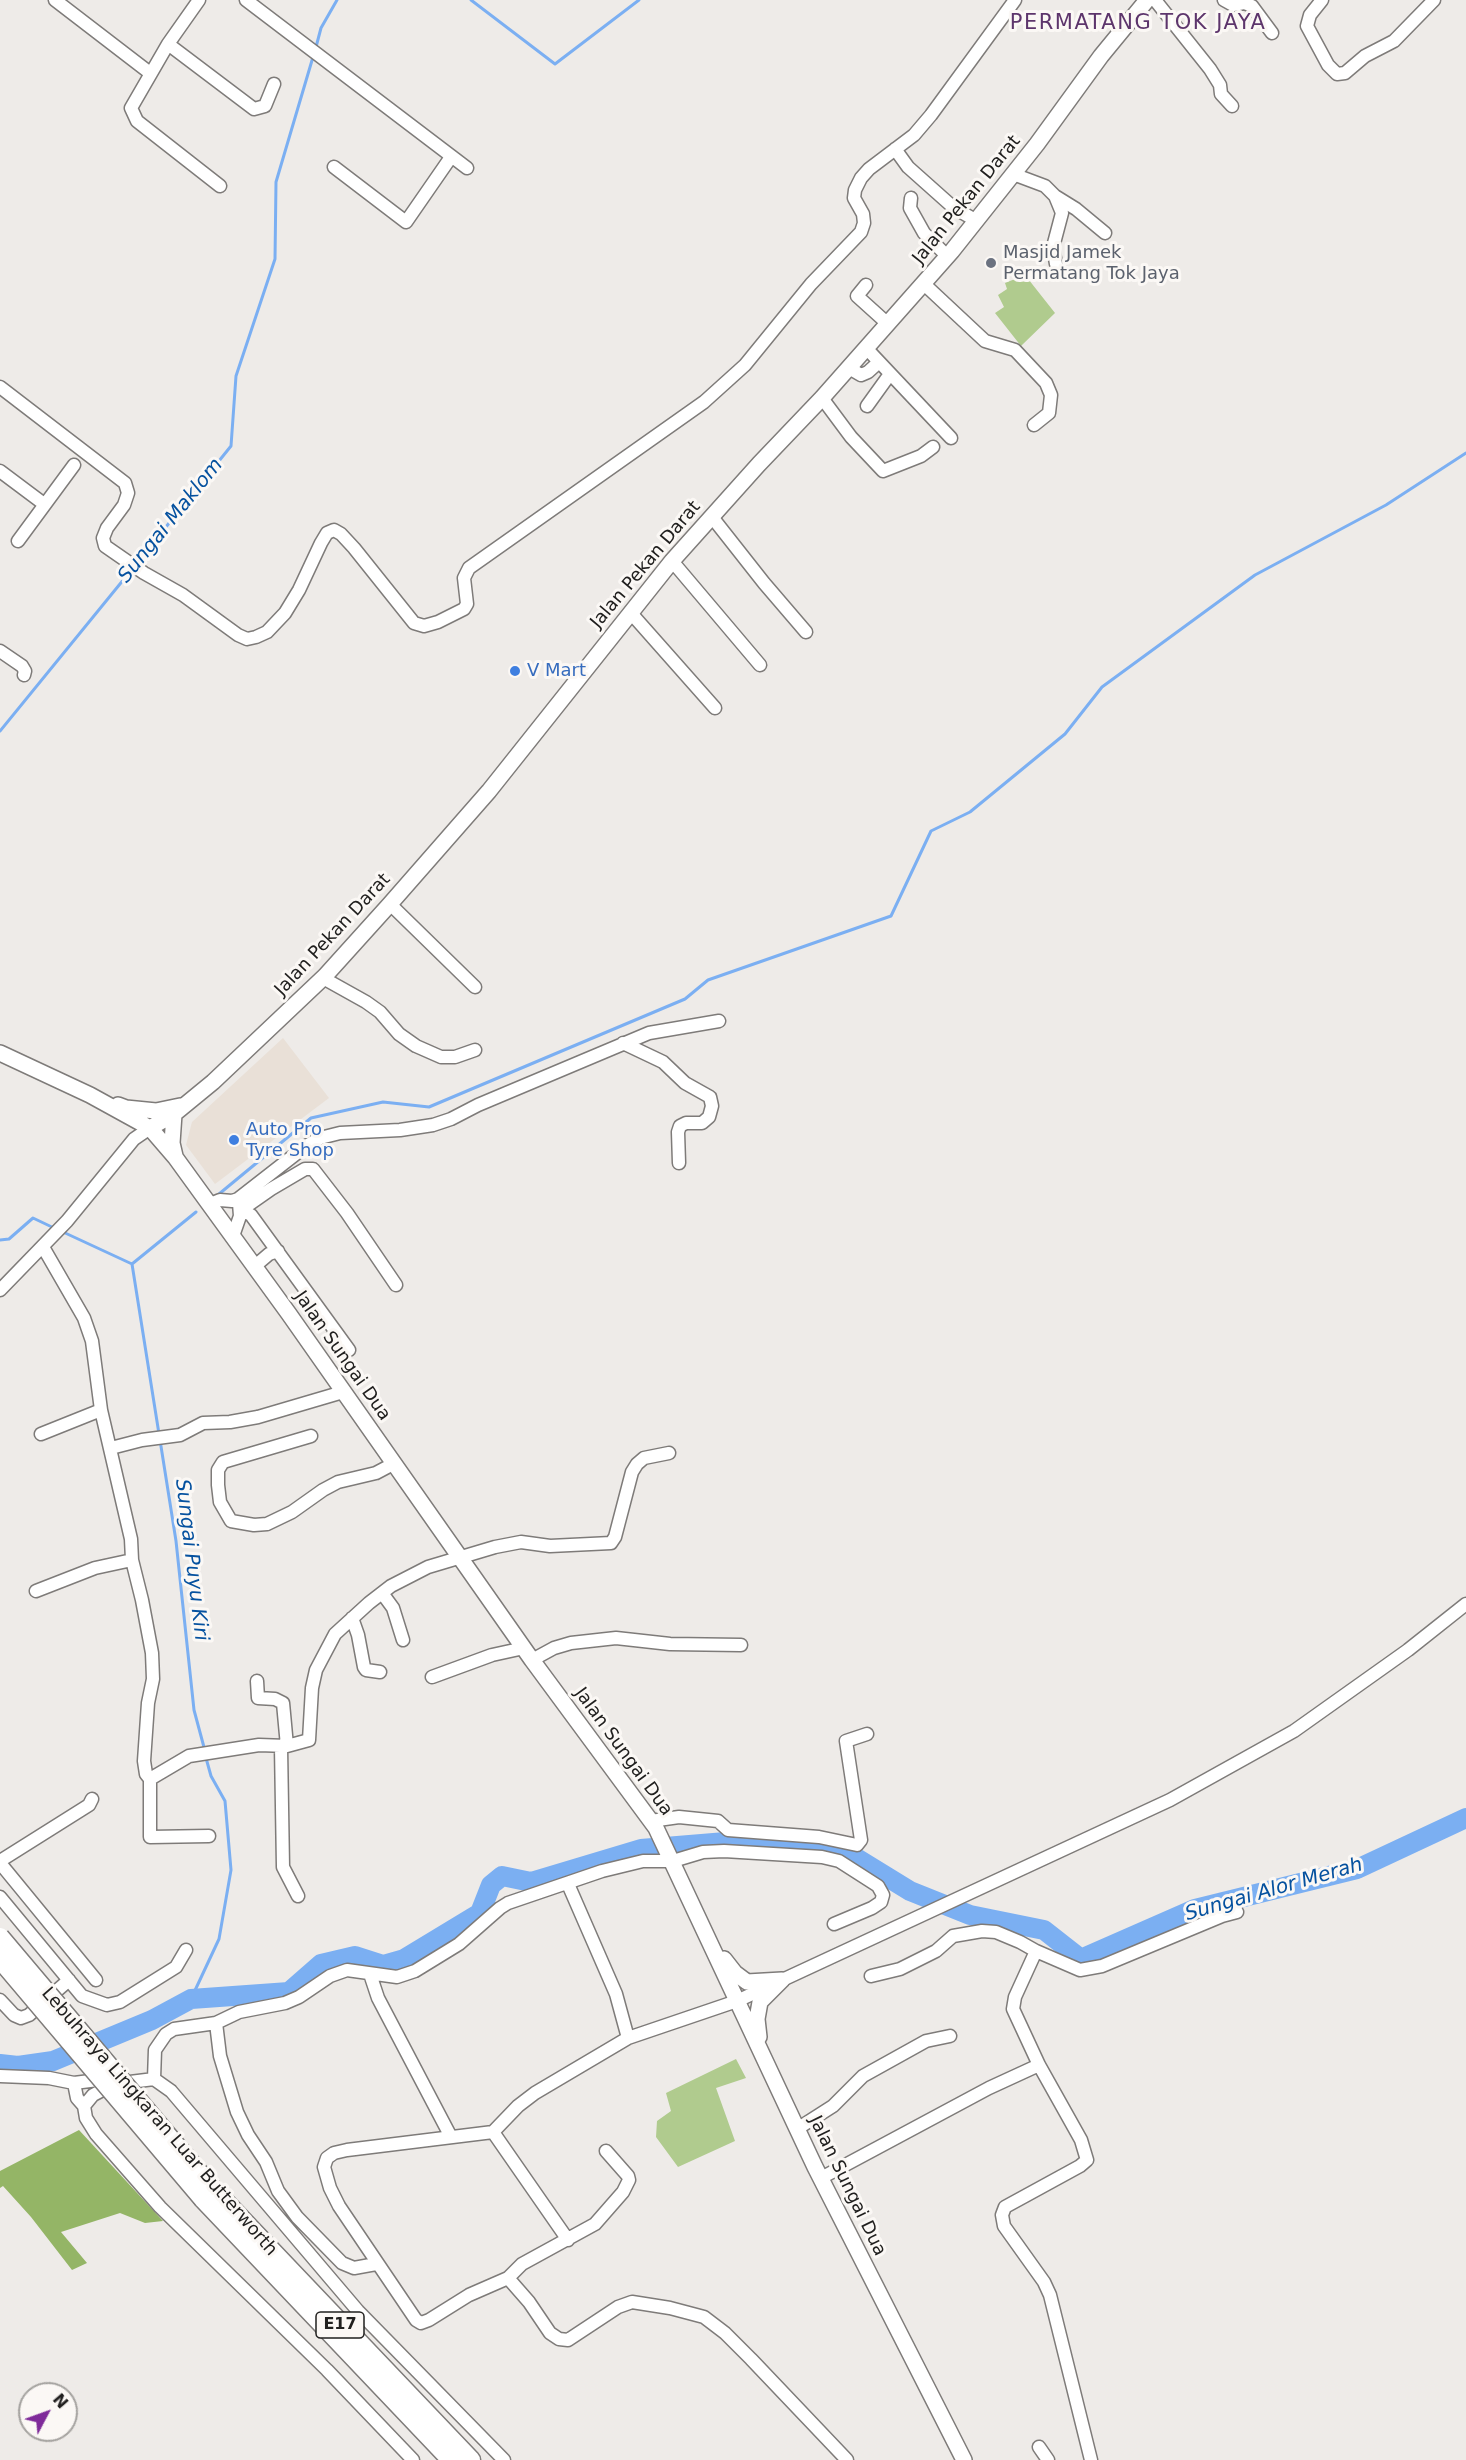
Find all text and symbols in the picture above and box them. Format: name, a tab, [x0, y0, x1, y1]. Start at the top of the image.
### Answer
district label: PERMATANG TOK JAYA	[1010, 11, 1266, 37]
street label: Jalan Pekan Darat	[908, 131, 1026, 269]
place label: Masjid Jamek Permatang Tok Jaya	[1003, 242, 1180, 284]
marker: Masjid Jamek Permatang Tok Jaya	[984, 256, 998, 270]
water label: Sungai Maklom	[113, 454, 229, 588]
street label: Jalan Pekan Darat	[586, 497, 706, 633]
place label: V Mart	[527, 660, 586, 682]
marker: V Mart	[508, 664, 522, 678]
street label: Jalan Pekan Darat	[271, 869, 395, 1001]
place label: Auto Pro Tyre Shop	[246, 1119, 334, 1162]
marker: Auto Pro Tyre Shop	[227, 1133, 241, 1147]
street label: Jalan Sungai Dua	[289, 1287, 395, 1425]
water label: Sungai Puyu Kiri	[169, 1478, 213, 1642]
street label: Jalan Sungai Dua	[569, 1684, 677, 1820]
water label: Sungai Alor Merah	[1182, 1853, 1366, 1927]
street label: Lebuhraya Lingkaran Luar Butterworth	[36, 1983, 282, 2261]
street label: Jalan Sungai Dua	[804, 2112, 890, 2260]
road number: E17	[316, 2312, 364, 2338]
north arrow	[18, 2382, 78, 2442]
text: N	[49, 2390, 72, 2412]

